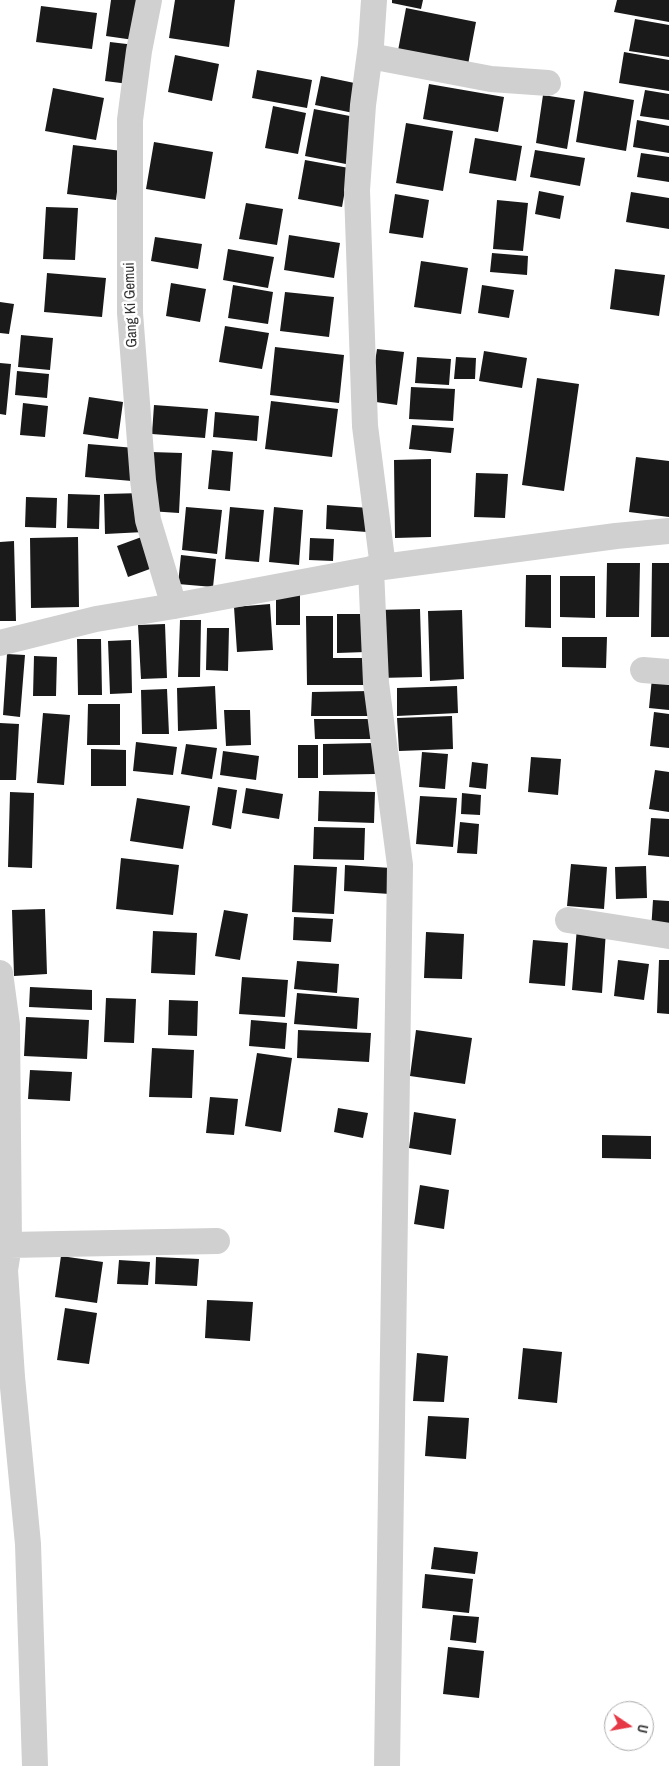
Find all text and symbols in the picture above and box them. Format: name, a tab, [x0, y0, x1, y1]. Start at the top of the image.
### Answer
street label: Gang Ki Gemui	[121, 262, 141, 348]
north arrow	[604, 1701, 654, 1751]
text: U	[633, 1723, 652, 1735]

